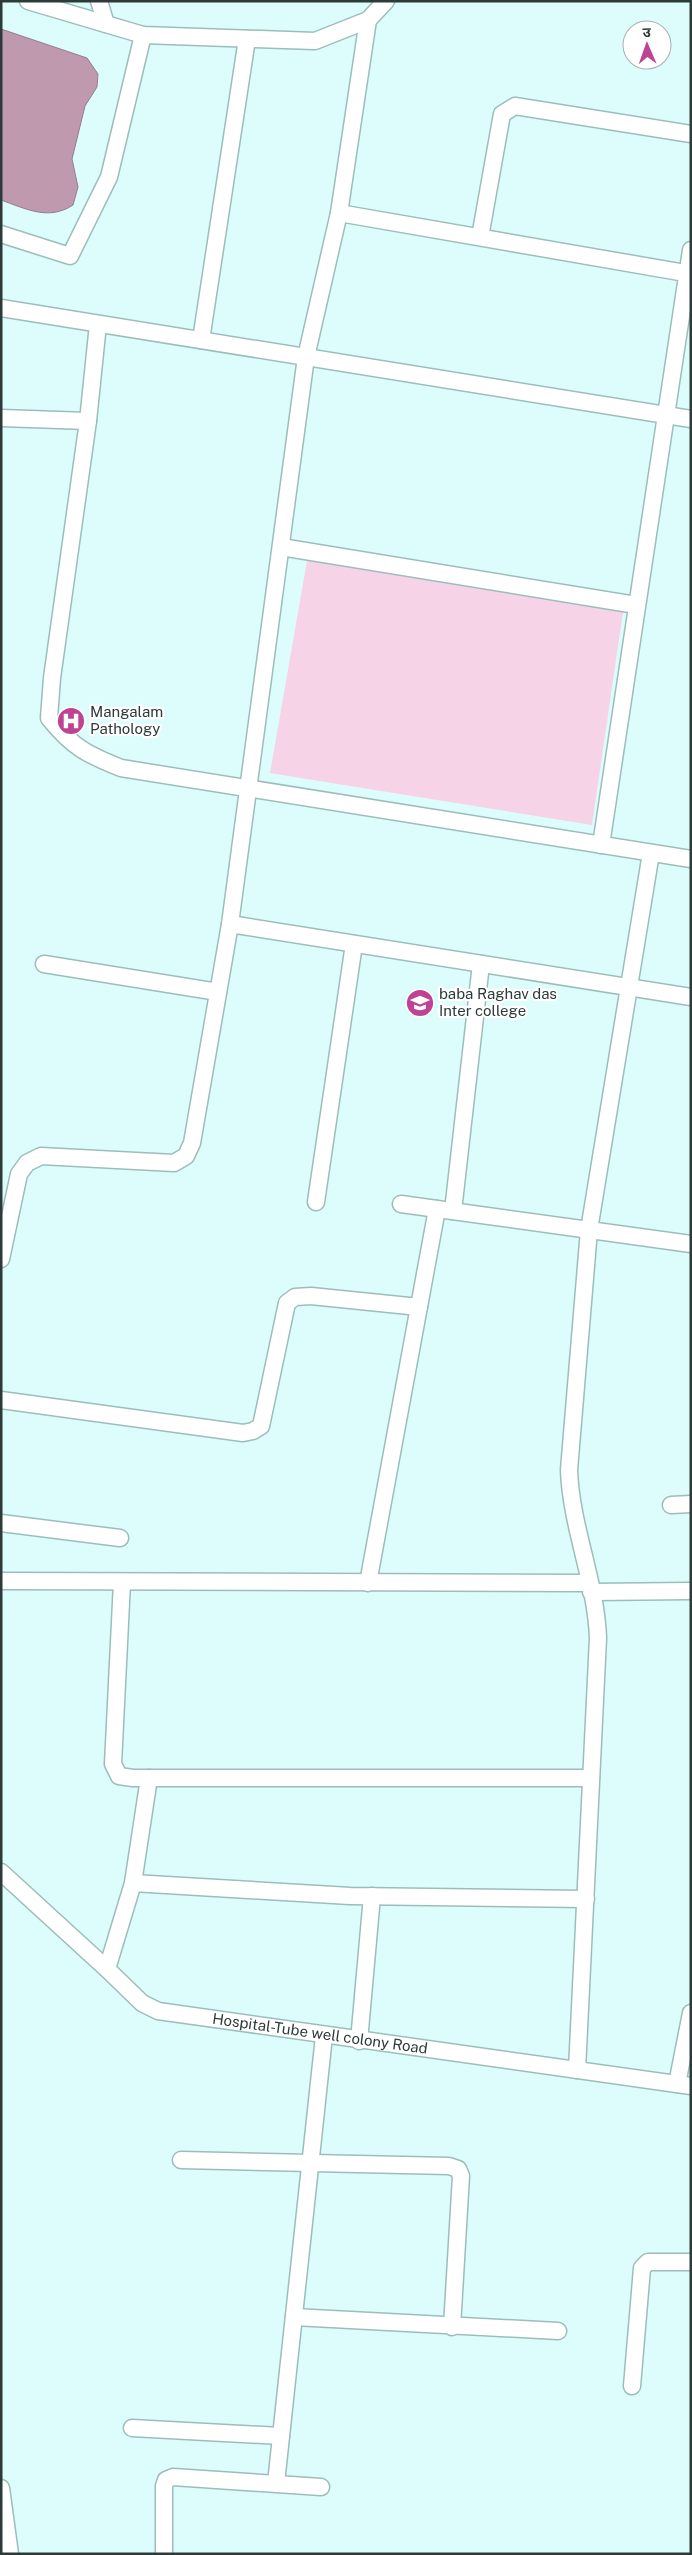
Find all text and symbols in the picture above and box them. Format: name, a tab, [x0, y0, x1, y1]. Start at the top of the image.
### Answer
north arrow	[622, 20, 672, 70]
text: उ	[642, 24, 652, 40]
place label: Mangalam Pathology	[90, 703, 163, 737]
hospital icon: Mangalam Pathology	[56, 706, 86, 736]
place label: baba Raghav das Inter college	[439, 985, 557, 1019]
school or university icon: baba Raghav das Inter college	[405, 988, 435, 1018]
street label: Hospital-Tube well colony Road	[211, 2010, 429, 2057]

